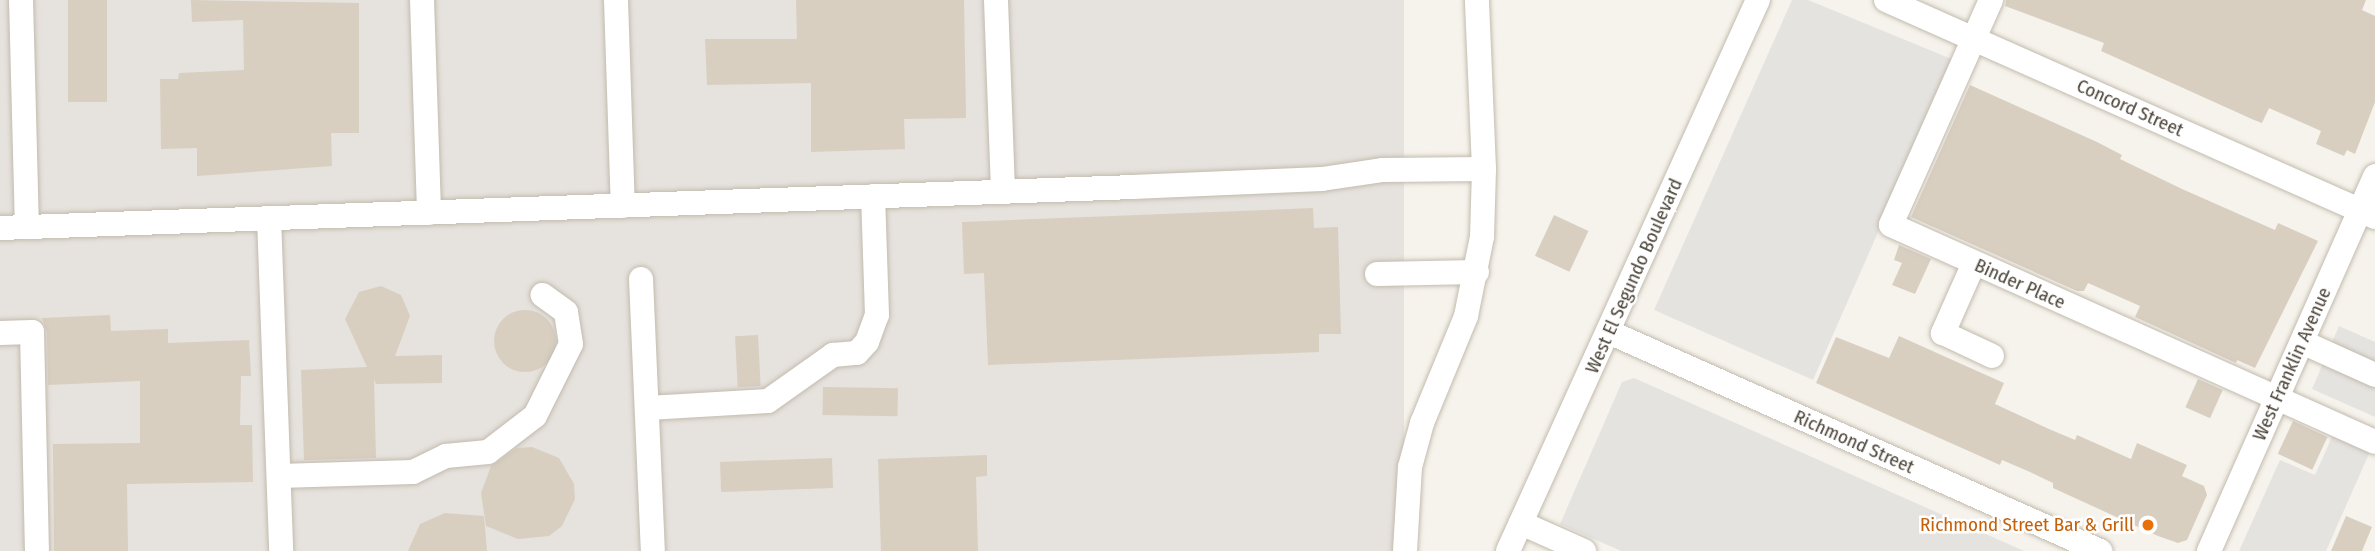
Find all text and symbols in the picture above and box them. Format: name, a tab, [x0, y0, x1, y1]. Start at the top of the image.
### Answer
street label: Concord Street	[2073, 74, 2187, 142]
street label: West El Segundo Boulevard	[1581, 175, 1687, 377]
street label: Binder Place	[1971, 254, 2069, 314]
street label: West Franklin Avenue	[2248, 284, 2336, 444]
street label: Richmond Street	[1790, 405, 1918, 479]
place label: Richmond Street Bar & Grill	[1920, 514, 2134, 536]
marker: Richmond Street Bar & Grill	[2140, 517, 2156, 533]

